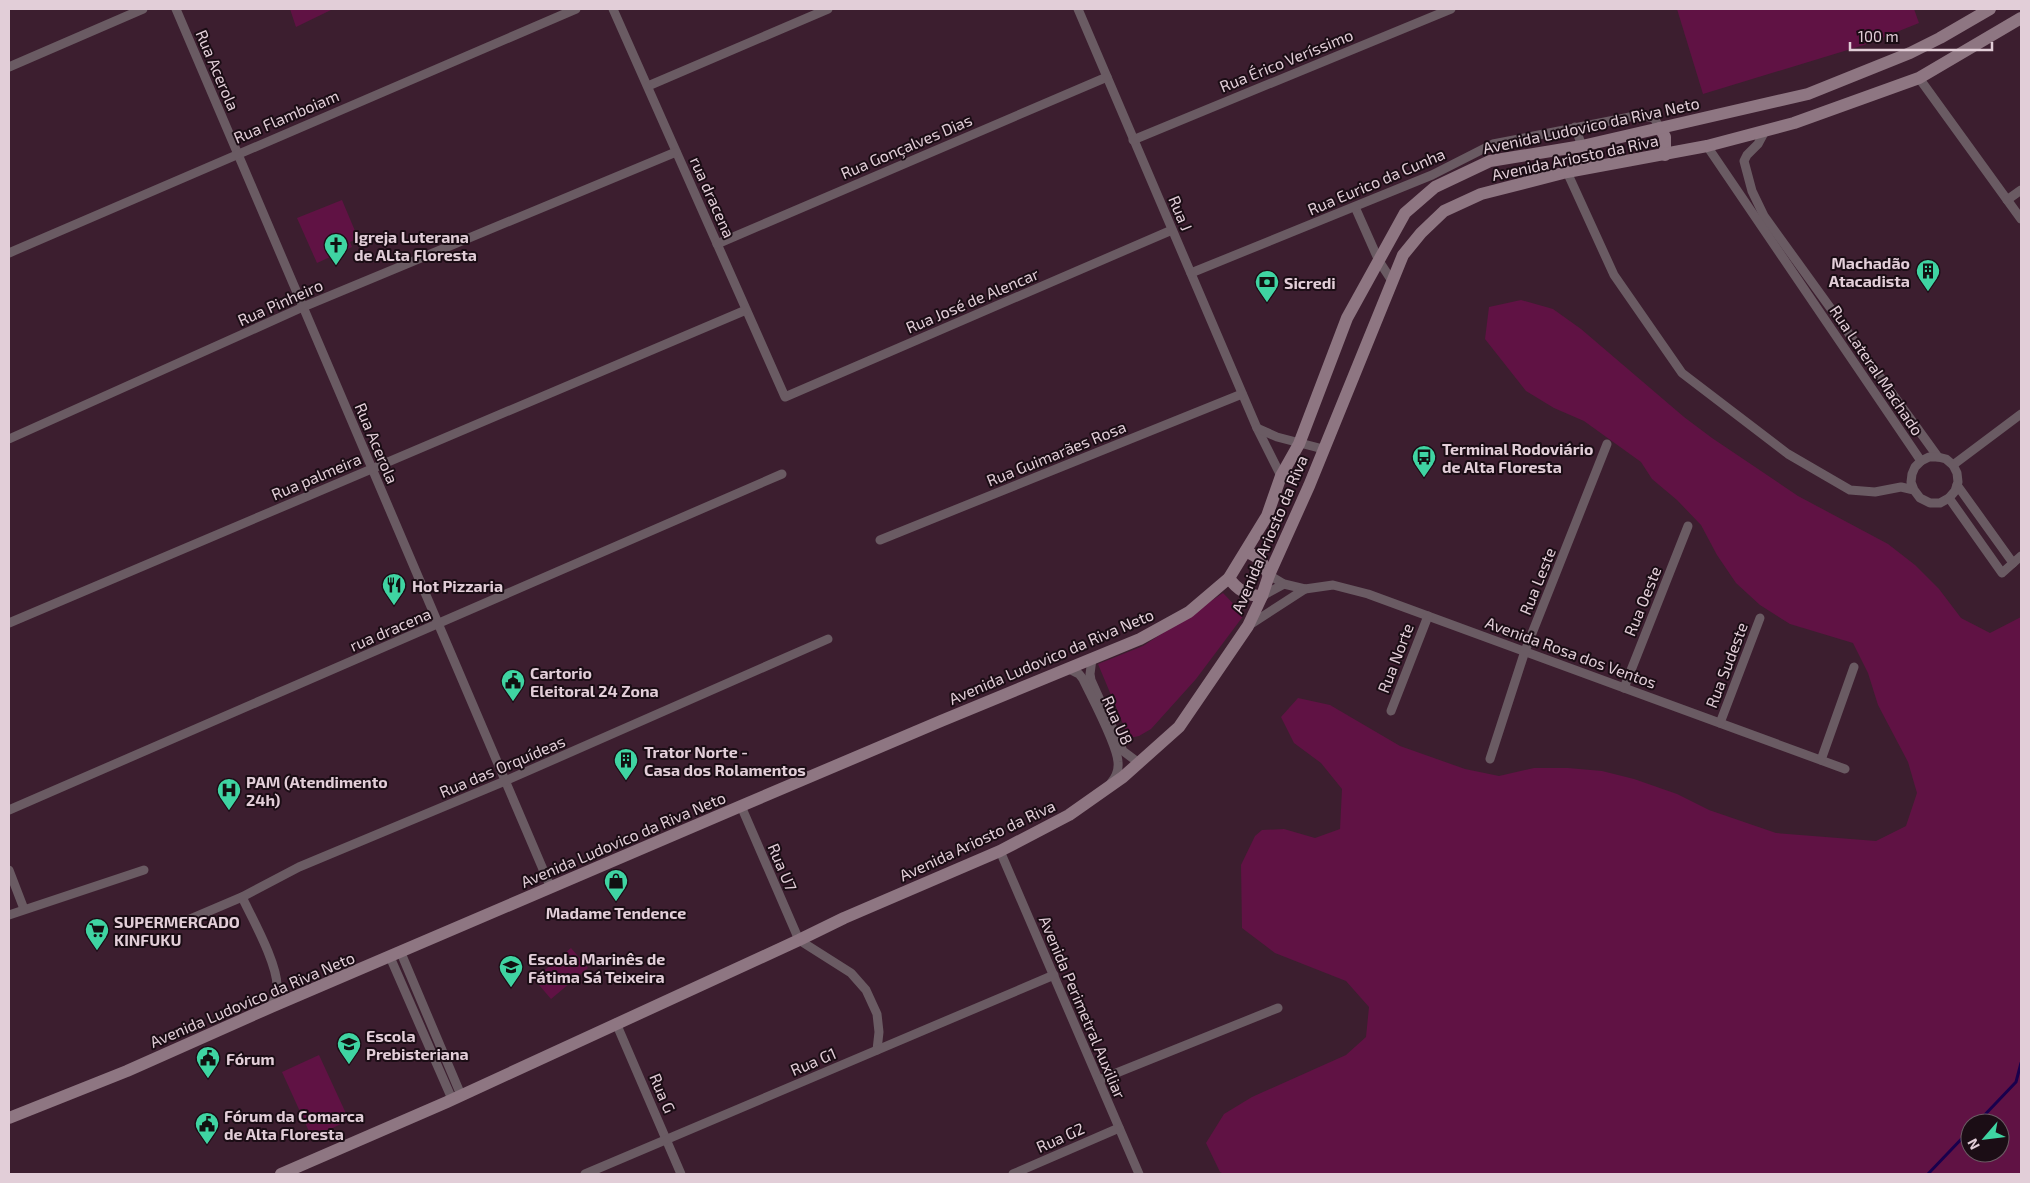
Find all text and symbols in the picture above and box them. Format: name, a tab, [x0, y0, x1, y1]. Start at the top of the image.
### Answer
scale bar	[1850, 20, 1992, 52]
street label: Rua Érico Veríssimo	[1217, 25, 1355, 95]
street label: Rua Acerola	[192, 27, 244, 113]
text: 100 m	[1858, 27, 1899, 45]
street label: Rua Flamboiam	[231, 85, 341, 147]
street label: Avenida Ludovico da Riva Neto	[1481, 93, 1701, 157]
street label: Rua Gonçalves Dias	[837, 110, 975, 183]
street label: Avenida Ariosto da Riva	[1490, 130, 1660, 184]
street label: Rua Eurico da Cunha	[1304, 143, 1448, 219]
street label: rua dracena	[687, 154, 739, 240]
street label: Rua J	[1165, 192, 1197, 234]
place label: Igreja Luterana de ALta Floresta	[354, 227, 477, 264]
church icon: Igreja Luterana de ALta Floresta	[323, 232, 349, 266]
place label: Machadão Atacadista	[1829, 253, 1910, 290]
building icon: Machadão Atacadista	[1915, 258, 1941, 292]
street label: Rua José de Alencar	[903, 263, 1042, 337]
bank icon: Sicredi	[1254, 269, 1280, 303]
place label: Sicredi	[1284, 273, 1336, 292]
street label: Rua Pinheiro	[234, 275, 326, 329]
street label: Rua Lateral Machado	[1826, 301, 1928, 439]
street label: Rua Acerola	[351, 400, 403, 486]
street label: Rua Guimarães Rosa	[984, 416, 1128, 490]
place label: Terminal Rodoviário de Alta Floresta	[1442, 439, 1593, 476]
bus stop icon: Terminal Rodoviário de Alta Floresta	[1411, 444, 1437, 478]
street label: Rua palmeira	[268, 449, 364, 503]
street label: Avenida Ariosto da Riva	[1227, 452, 1311, 616]
street label: Rua Leste	[1515, 545, 1559, 617]
street label: Rua Oeste	[1619, 563, 1665, 639]
restaurant icon: Hot Pizzaria	[381, 572, 407, 606]
place label: Hot Pizzaria	[412, 576, 503, 595]
street label: rua dracena	[346, 603, 434, 655]
street label: Avenida Ludovico da Riva Neto	[946, 604, 1156, 708]
street label: Avenida Rosa dos Ventos	[1483, 612, 1659, 692]
street label: Rua Sudeste	[1701, 620, 1751, 710]
street label: Rua Norte	[1373, 621, 1417, 695]
place label: Cartorio Eleitoral 24 Zona	[530, 663, 659, 700]
public building icon: Cartorio Eleitoral 24 Zona	[500, 668, 526, 702]
street label: Rua U8	[1099, 693, 1137, 747]
street label: Rua das Orquídeas	[436, 731, 568, 801]
place label: Trator Norte - Casa dos Rolamentos	[644, 742, 806, 779]
building icon: Trator Norte - Casa dos Rolamentos	[613, 747, 639, 781]
place label: PAM (Atendimento 24h)	[246, 772, 388, 809]
hospital icon: PAM (Atendimento 24h)	[216, 777, 242, 811]
street label: Avenida Ludovico da Riva Neto	[518, 787, 728, 891]
street label: Avenida Ariosto da Riva	[896, 795, 1058, 885]
street label: Rua U7	[764, 840, 802, 894]
shop icon: Madame Tendence	[603, 868, 629, 902]
place label: Madame Tendence	[546, 903, 686, 922]
place label: SUPERMERCADO KINFUKU	[114, 912, 240, 949]
street label: Avenida Perimetral Auxiliar	[1036, 913, 1130, 1102]
supermarket icon: SUPERMERCADO KINFUKU	[84, 917, 110, 951]
street label: Avenida Ludovico da Riva Neto	[147, 947, 357, 1051]
place label: Escola Marinês de Fátima Sá Teixeira	[528, 949, 665, 986]
school or university icon: Escola Marinês de Fátima Sá Teixeira	[498, 954, 524, 988]
place label: Escola Prebisteriana	[366, 1026, 469, 1063]
school or university icon: Escola Prebisteriana	[336, 1031, 362, 1065]
street label: Rua G1	[787, 1043, 839, 1079]
public building icon: Fórum	[195, 1045, 221, 1079]
place label: Fórum	[226, 1049, 275, 1068]
street label: Rua G	[646, 1070, 680, 1116]
place label: Fórum da Comarca de Alta Floresta	[224, 1106, 364, 1143]
public building icon: Fórum da Comarca de Alta Floresta	[194, 1111, 220, 1145]
north arrow	[1960, 1113, 2010, 1163]
street label: Rua G2	[1033, 1118, 1087, 1156]
text: N	[1963, 1136, 1983, 1153]

